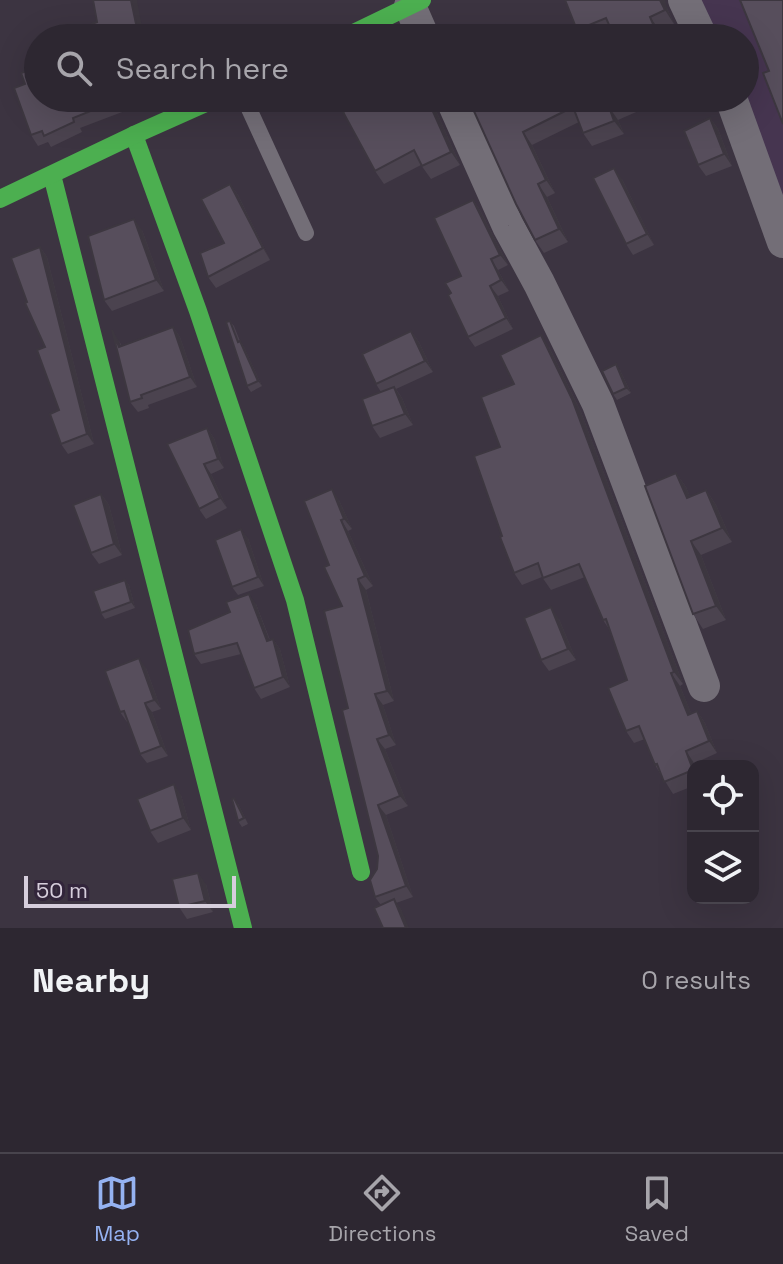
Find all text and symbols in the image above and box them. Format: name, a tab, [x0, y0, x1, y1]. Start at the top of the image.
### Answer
search box	[24, 24, 759, 112]
icon: search	[52, 46, 96, 90]
text: Search here	[116, 49, 289, 88]
map controls	[687, 760, 759, 904]
button: locate	[687, 760, 759, 832]
button: layers	[687, 832, 759, 904]
scale bar	[24, 872, 236, 908]
text: 50 m	[36, 876, 88, 904]
text: Nearby	[32, 959, 150, 1002]
text: 0 results	[641, 963, 751, 997]
tab: Map	[94, 1171, 140, 1247]
tab: Directions	[328, 1171, 436, 1247]
tab: Saved	[625, 1171, 689, 1247]

